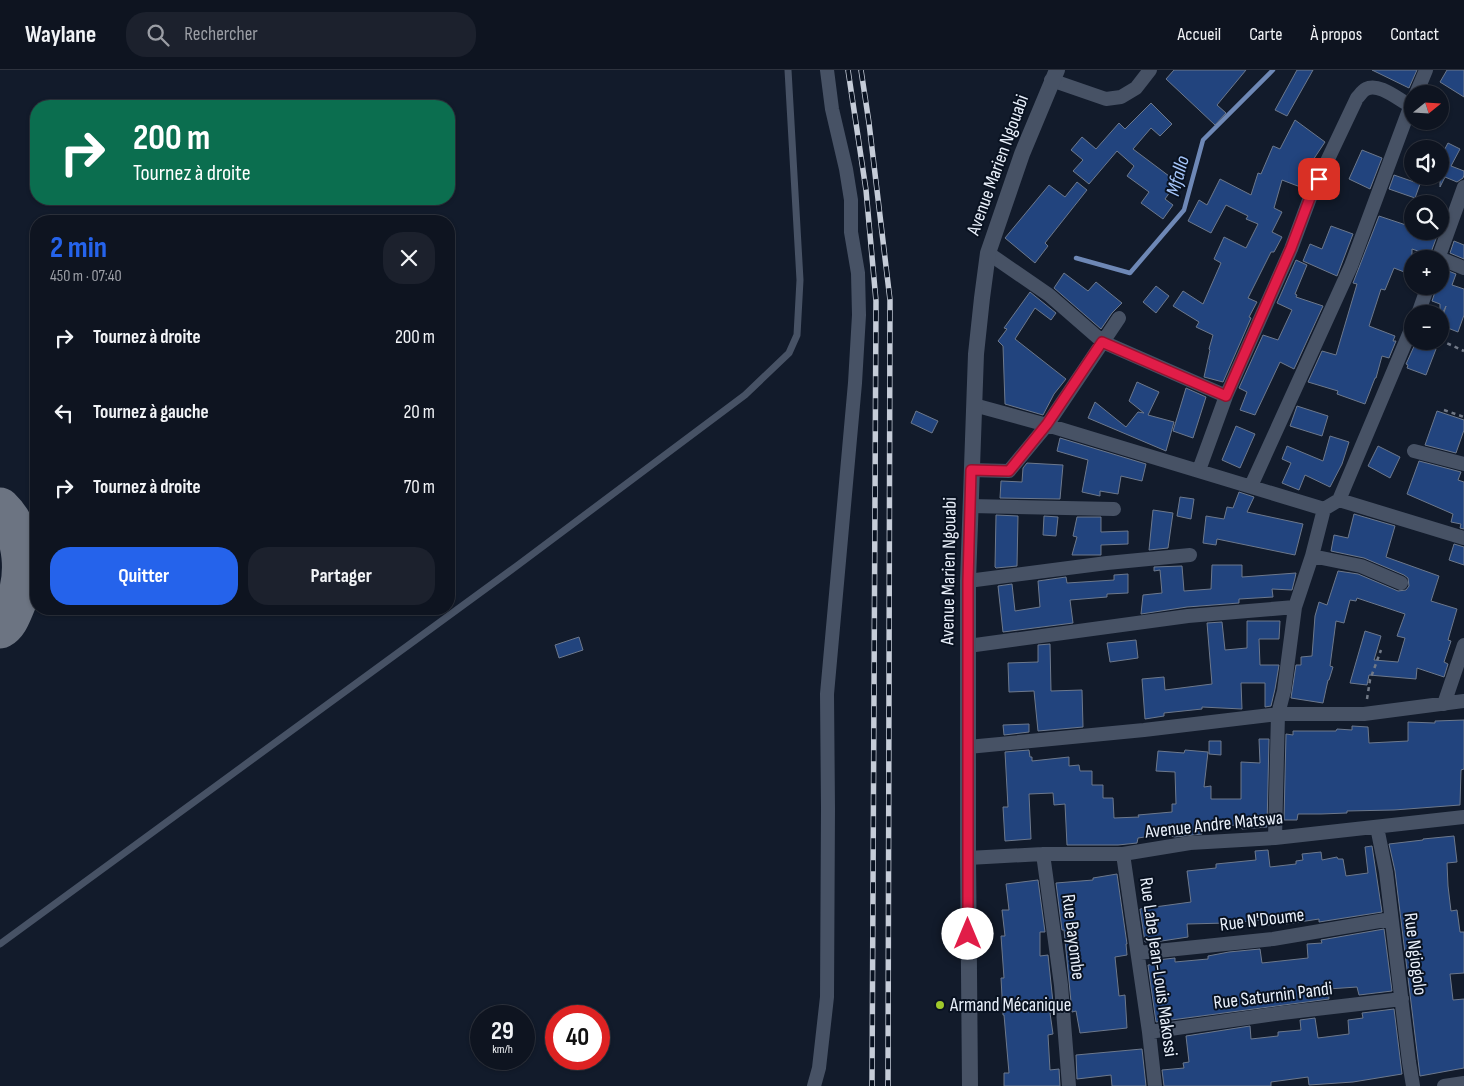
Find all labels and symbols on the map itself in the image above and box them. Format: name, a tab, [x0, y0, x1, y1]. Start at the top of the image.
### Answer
north arrow	[1404, 85, 1449, 130]
street label: Avenue Marien Ngouabi	[962, 92, 1034, 239]
water label: Mfallo	[1161, 153, 1195, 199]
pin	[1298, 158, 1340, 200]
street label: Avenue Marien Ngouabi	[936, 497, 962, 646]
street label: Avenue Andre Matswa	[1143, 806, 1284, 844]
street label: Rue Labe Jean-Louis Makossi	[1134, 876, 1182, 1058]
street label: Rue Bayombe	[1056, 893, 1090, 981]
street label: Rue N'Doume	[1218, 903, 1306, 937]
position arrow	[941, 907, 993, 959]
street label: Rue Ngiogolo	[1399, 911, 1431, 997]
street label: Rue Saturnin Pandi	[1212, 977, 1334, 1015]
place label: Armand Mécanique	[949, 994, 1071, 1017]
marker: Armand Mécanique	[934, 999, 946, 1011]
speed limit sign: 40	[545, 1005, 610, 1070]

